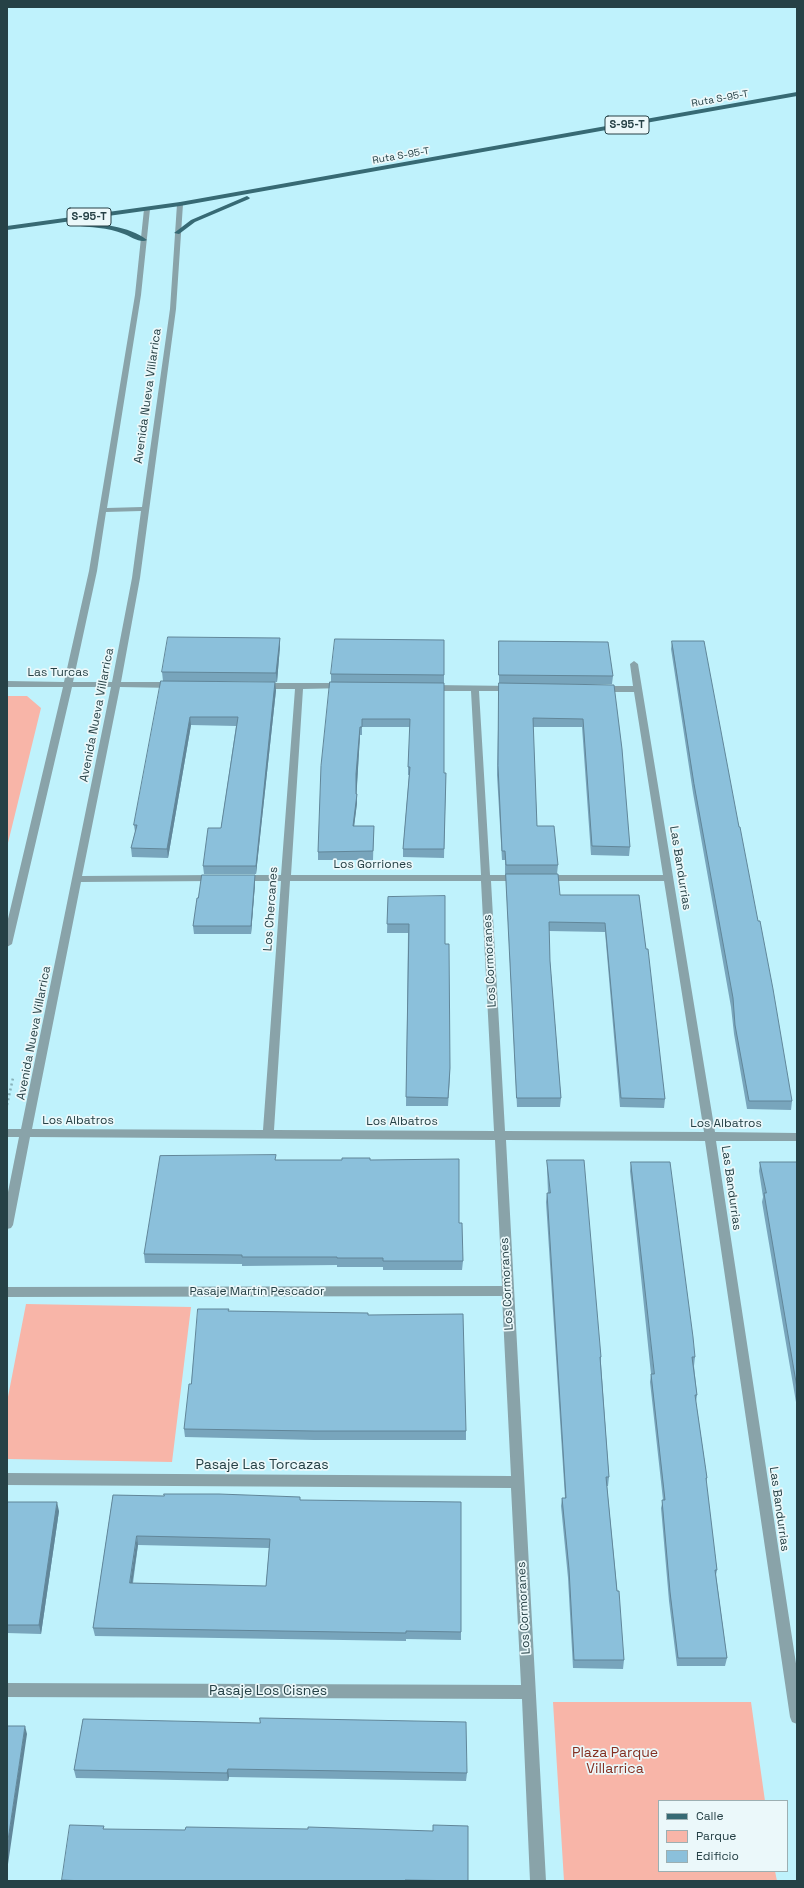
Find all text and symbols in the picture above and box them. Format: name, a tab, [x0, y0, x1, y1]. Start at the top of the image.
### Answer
street label: Ruta S-95-T	[691, 88, 749, 110]
road number: S-95-T	[605, 116, 649, 134]
street label: Ruta S-95-T	[372, 145, 430, 167]
road number: S-95-T	[67, 208, 111, 226]
street label: Avenida Nueva Villarrica	[131, 327, 165, 465]
street label: Avenida Nueva Villarrica	[77, 647, 117, 783]
street label: Las Turcas	[28, 666, 88, 680]
street label: Las Bandurrias	[666, 825, 694, 911]
street label: Los Gorriones	[334, 858, 412, 872]
street label: Los Chercanes	[261, 866, 281, 952]
street label: Los Cormoranes	[480, 914, 500, 1008]
street label: Avenida Nueva Villarrica	[14, 965, 54, 1101]
street label: Los Albatros	[42, 1114, 114, 1128]
street label: Los Albatros	[366, 1115, 438, 1129]
street label: Los Albatros	[690, 1117, 762, 1131]
street label: Las Bandurrias	[718, 1145, 744, 1231]
street label: Los Cormoranes	[497, 1237, 517, 1331]
street label: Pasaje Martín Pescador	[190, 1285, 324, 1299]
street label: Pasaje Las Torcazas	[195, 1457, 329, 1473]
street label: Las Bandurrias	[766, 1466, 792, 1552]
street label: Los Cormoranes	[514, 1561, 534, 1655]
street label: Pasaje Los Cisnes	[209, 1683, 327, 1699]
park label: Plaza Parque Villarrica	[572, 1745, 658, 1778]
legend	[658, 1800, 788, 1872]
text: Calle	[696, 1808, 724, 1824]
text: Parque	[696, 1828, 736, 1844]
text: Edificio	[696, 1848, 739, 1864]

